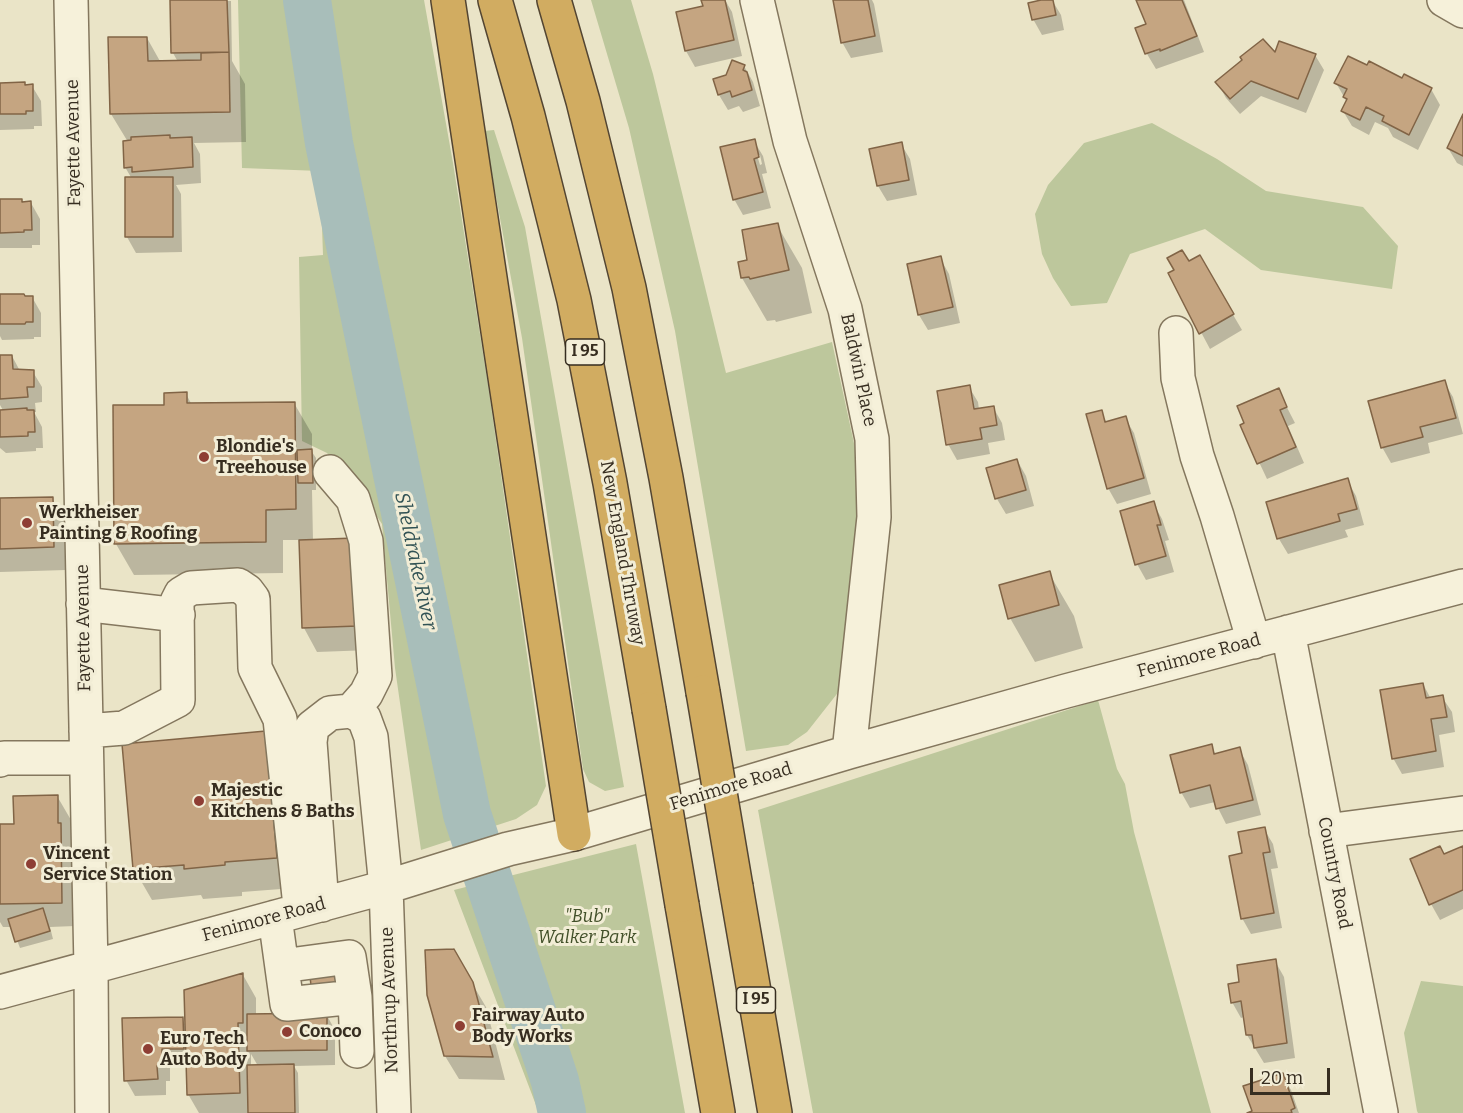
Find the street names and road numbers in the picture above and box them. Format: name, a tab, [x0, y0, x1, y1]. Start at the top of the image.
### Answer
street label: Fayette Avenue	[62, 79, 86, 207]
street label: Baldwin Place	[835, 311, 881, 429]
road number: I 95	[566, 339, 604, 365]
street label: New England Thruway	[595, 459, 649, 647]
street label: Fayette Avenue	[72, 564, 96, 692]
street label: Fenimore Road	[1135, 629, 1263, 683]
street label: Fenimore Road	[667, 758, 795, 816]
street label: Country Road	[1313, 815, 1355, 931]
street label: Fenimore Road	[200, 893, 328, 947]
street label: Northrup Avenue	[377, 926, 403, 1074]
road number: I 95	[736, 987, 776, 1013]

